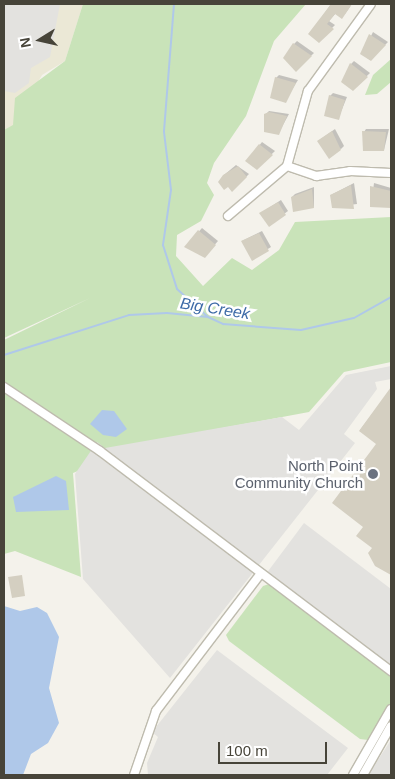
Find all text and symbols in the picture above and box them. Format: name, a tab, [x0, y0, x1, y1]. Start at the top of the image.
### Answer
north arrow	[15, 15, 65, 65]
text: N	[16, 36, 34, 49]
water label: Big Creek	[179, 294, 251, 324]
place label: North Point Community Church	[235, 456, 363, 491]
marker: North Point Community Church	[367, 468, 379, 480]
scale bar	[220, 732, 329, 764]
text: 100 m	[226, 742, 268, 759]

